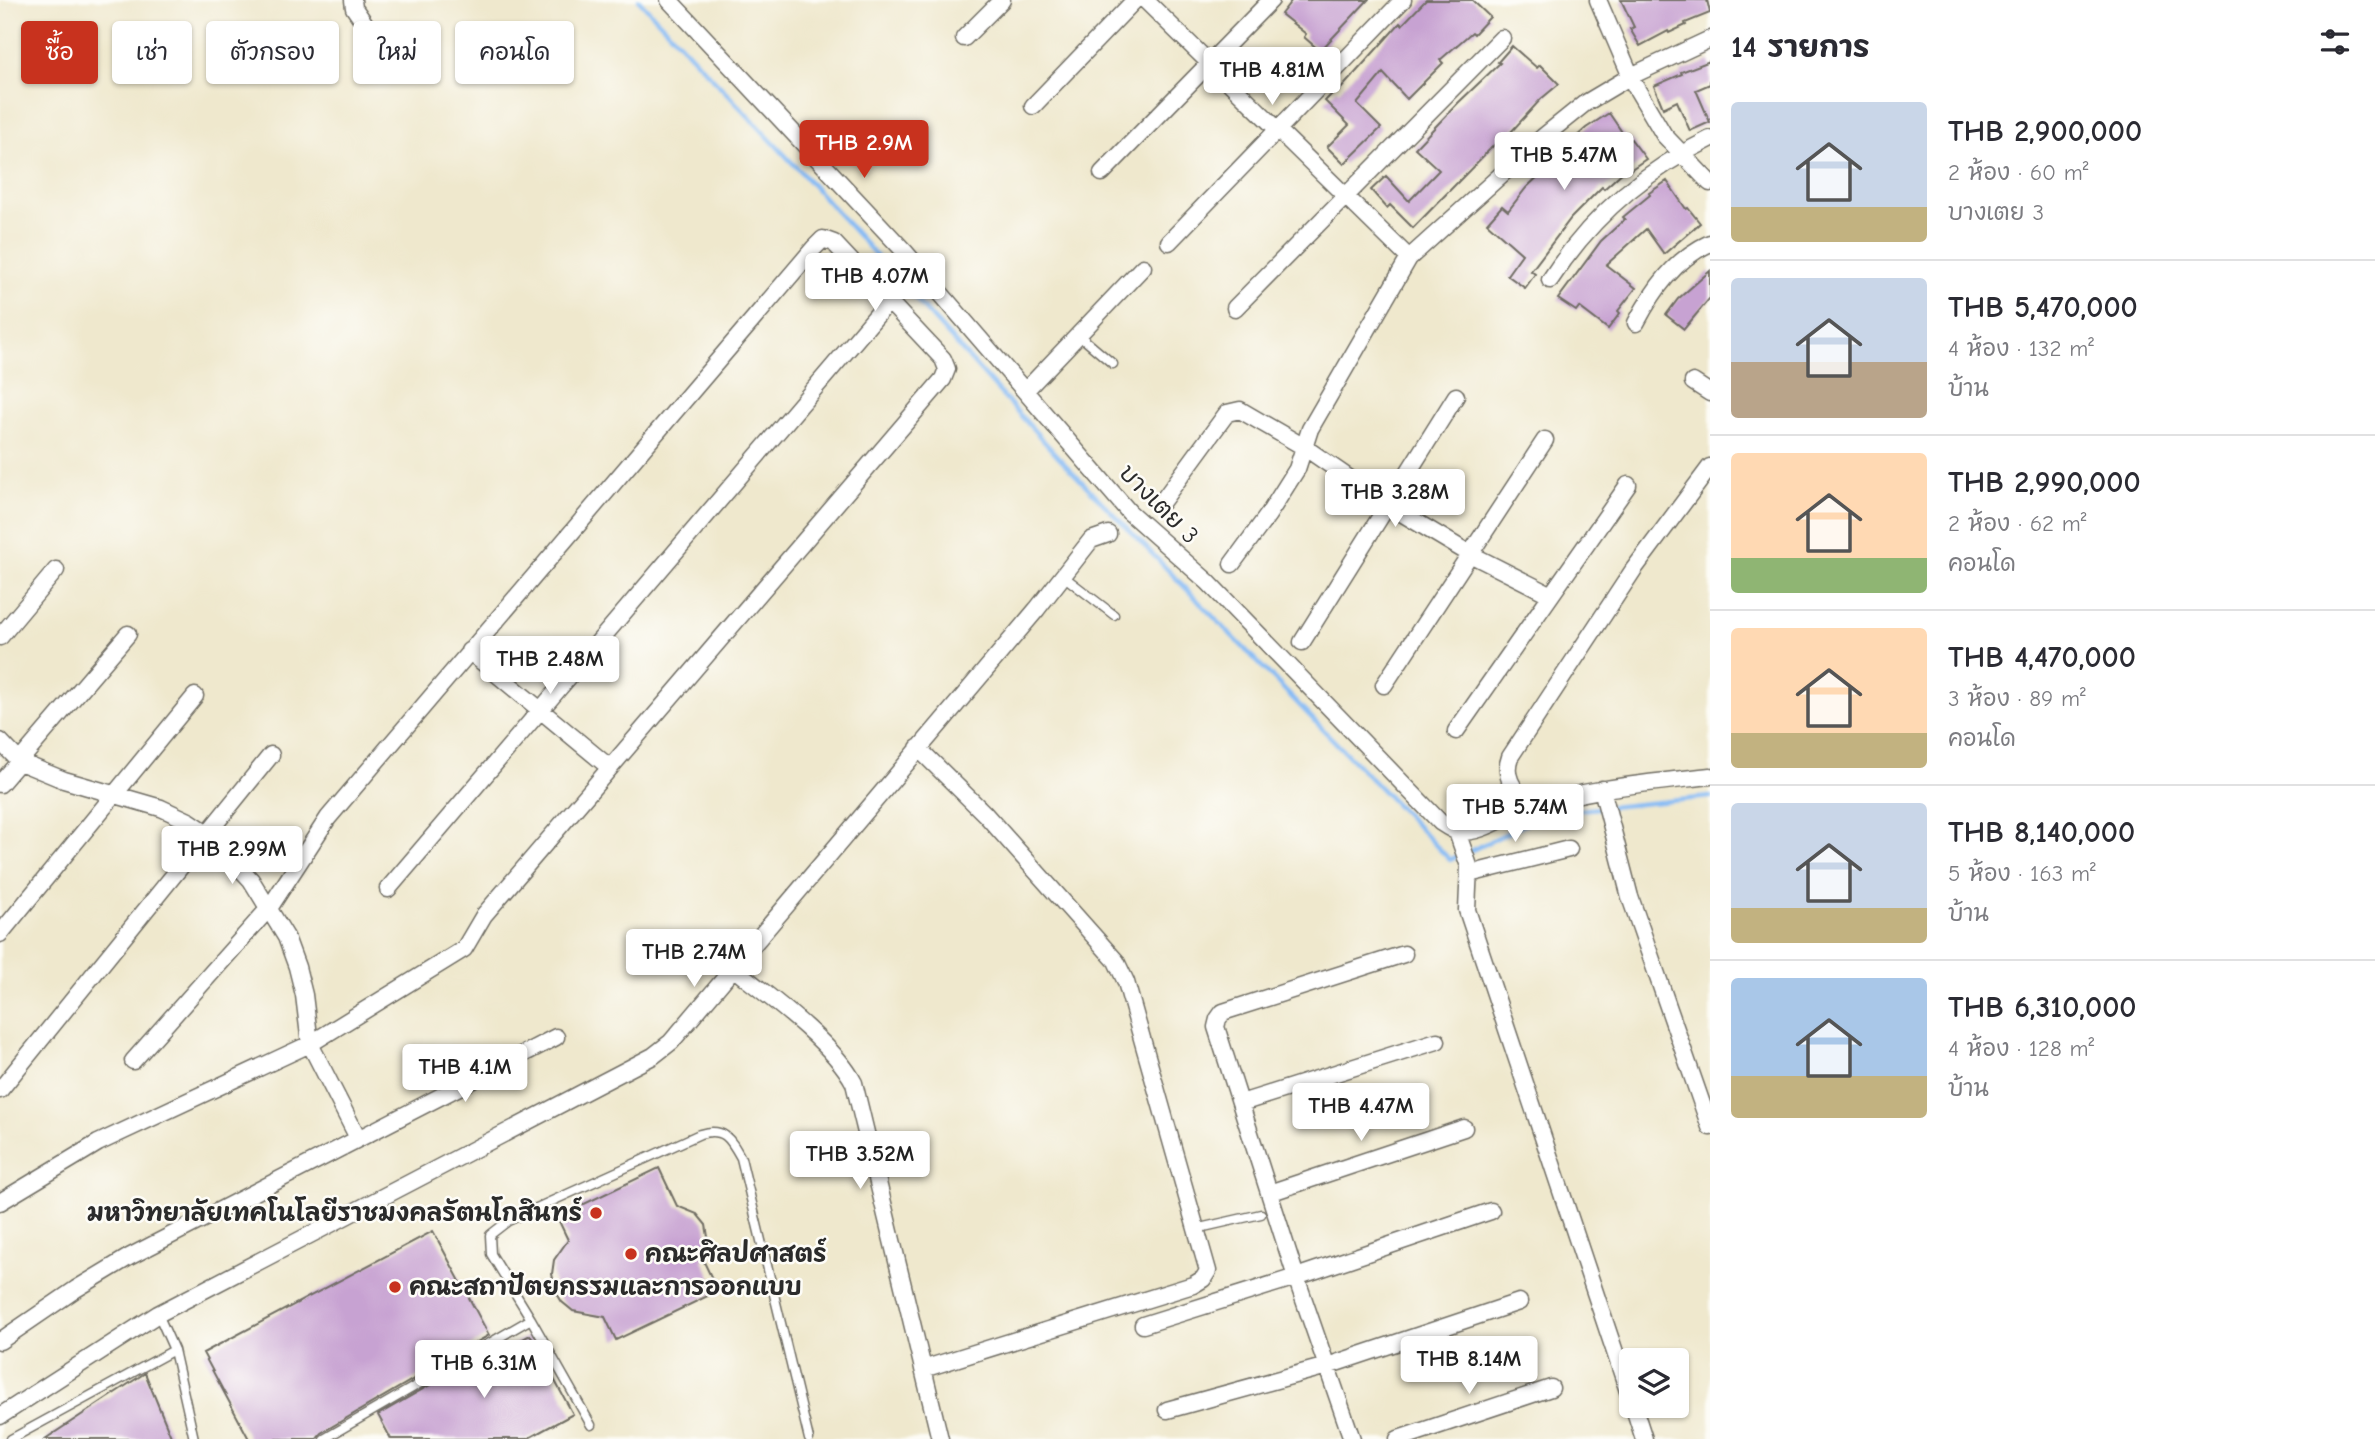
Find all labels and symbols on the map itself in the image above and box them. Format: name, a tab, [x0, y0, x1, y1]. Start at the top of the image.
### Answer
pin: THB 4.81M	[1192, 48, 1352, 107]
pin: THB 2.9M	[792, 120, 936, 180]
pin: THB 5.47M	[1484, 132, 1644, 192]
pin: THB 4.07M	[795, 254, 955, 313]
street label: บางเตย 3	[1114, 459, 1204, 549]
pin: THB 3.28M	[1315, 470, 1475, 529]
pin: THB 2.48M	[470, 636, 630, 696]
pin: THB 5.74M	[1435, 784, 1595, 844]
pin: THB 2.99M	[152, 826, 312, 886]
pin: THB 2.74M	[614, 930, 774, 989]
pin: THB 4.1M	[393, 1044, 537, 1104]
pin: THB 4.47M	[1281, 1084, 1441, 1143]
pin: THB 3.52M	[780, 1132, 940, 1191]
place label: มหาวิทยาลัยเทคโนโลยีราชมงคลรัตนโกสินทร์	[87, 1196, 582, 1227]
marker: มหาวิทยาลัยเทคโนโลยีราชมงคลรัตนโกสินทร์	[588, 1205, 604, 1221]
place label: คณะศิลปศาสตร์	[645, 1237, 827, 1268]
marker: คณะศิลปศาสตร์	[623, 1246, 639, 1262]
place label: คณะสถาปัตยกรรมและการออกแบบ	[409, 1272, 802, 1301]
marker: คณะสถาปัตยกรรมและการออกแบบ	[387, 1279, 403, 1295]
pin: THB 8.14M	[1389, 1336, 1549, 1396]
pin: THB 6.31M	[404, 1340, 564, 1400]

